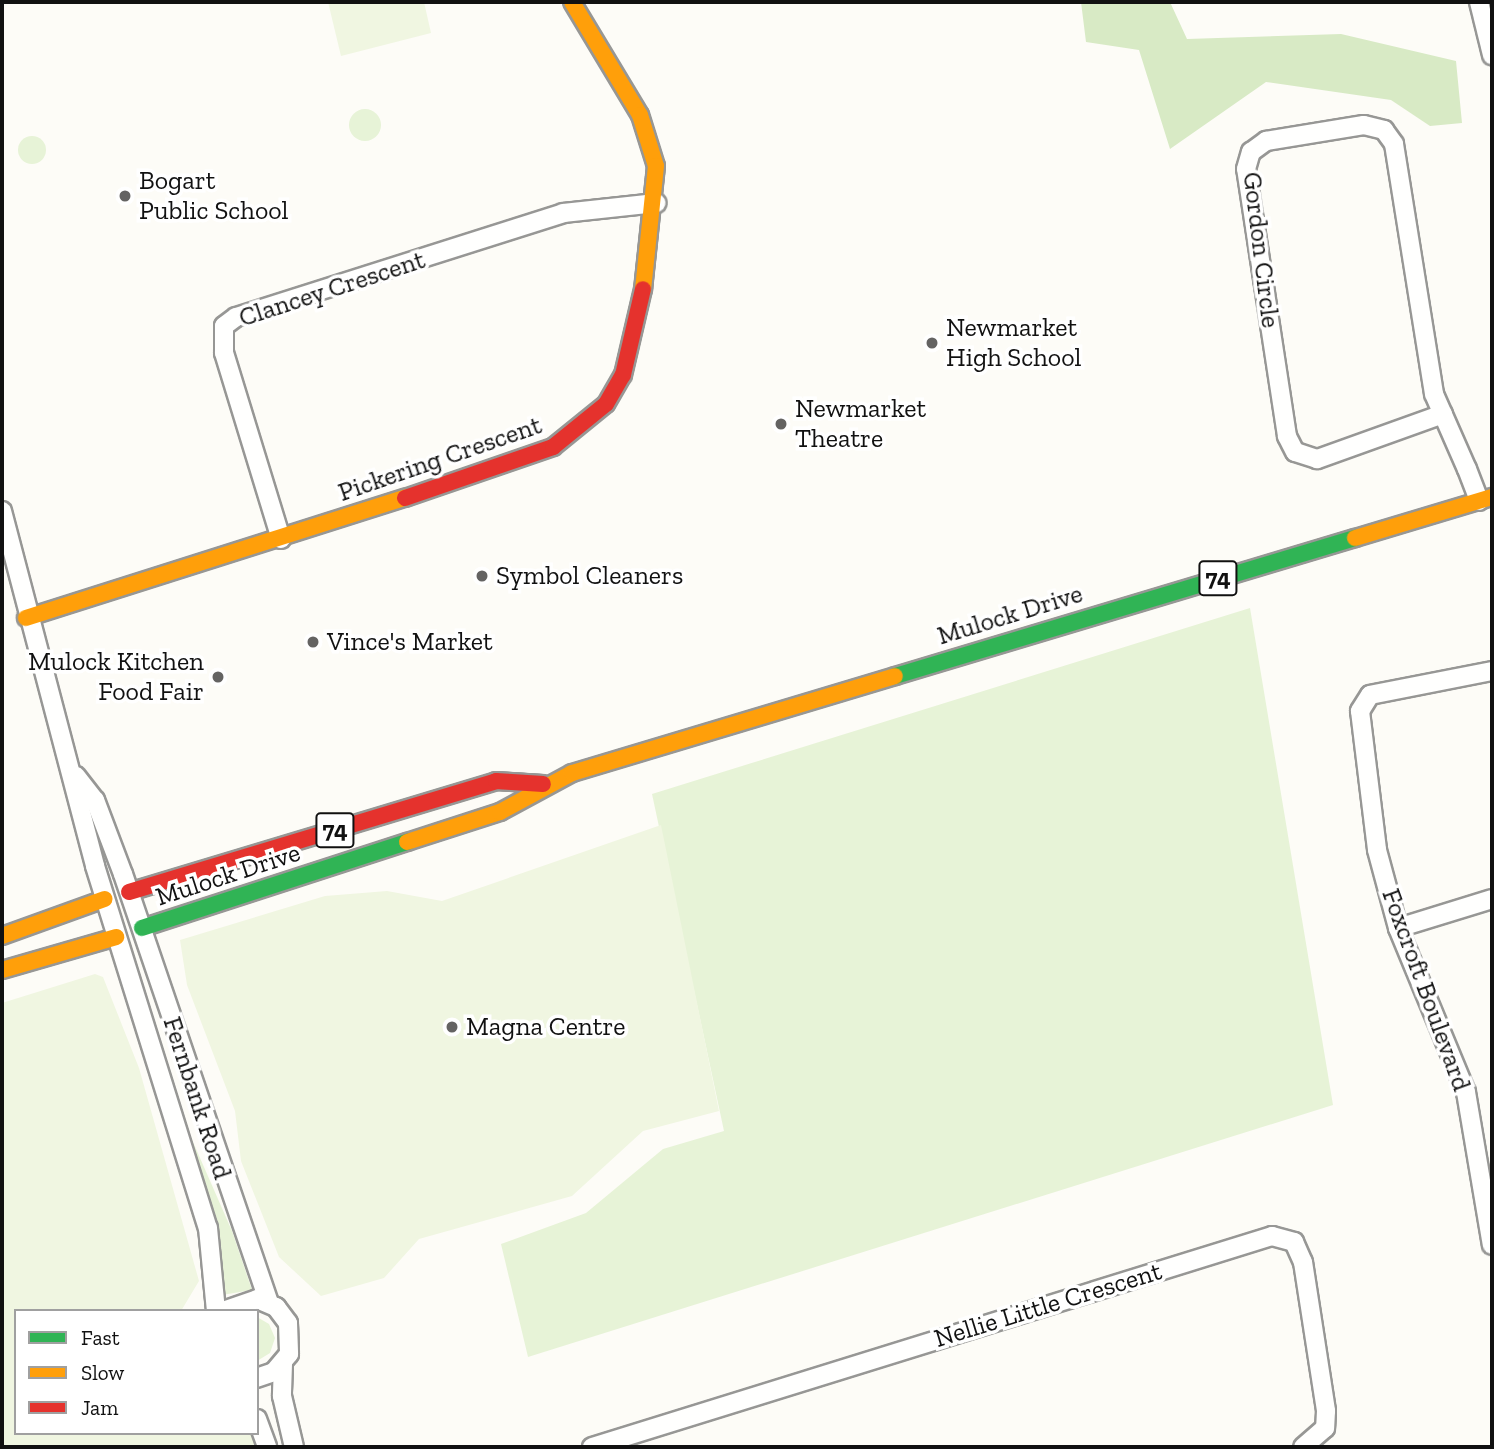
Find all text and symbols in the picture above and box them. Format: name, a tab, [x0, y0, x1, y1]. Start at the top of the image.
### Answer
place label: Bogart Public School	[139, 165, 289, 227]
street label: Gordon Circle	[1236, 170, 1286, 330]
marker: Bogart Public School	[117, 188, 133, 204]
street label: Clancey Crescent	[235, 244, 429, 334]
place label: Newmarket High School	[946, 312, 1082, 374]
marker: Newmarket High School	[924, 335, 940, 351]
place label: Newmarket Theatre	[795, 393, 926, 454]
street label: Pickering Crescent	[334, 410, 546, 508]
marker: Newmarket Theatre	[773, 416, 789, 432]
road number: 74	[1197, 558, 1239, 598]
place label: Symbol Cleaners	[496, 560, 683, 592]
marker: Symbol Cleaners	[474, 568, 490, 584]
street label: Mulock Drive	[934, 578, 1086, 652]
place label: Vince's Market	[327, 626, 493, 658]
marker: Vince's Market	[305, 634, 321, 650]
place label: Mulock Kitchen Food Fair	[28, 646, 204, 708]
marker: Mulock Kitchen Food Fair	[210, 669, 226, 685]
road number: 74	[314, 810, 356, 850]
street label: Mulock Drive	[152, 837, 304, 913]
street label: Foxcroft Boulevard	[1375, 885, 1477, 1095]
place label: Magna Centre	[466, 1011, 626, 1043]
street label: Fernbank Road	[156, 1013, 238, 1183]
marker: Magna Centre	[444, 1019, 460, 1035]
street label: Nellie Little Crescent	[931, 1256, 1165, 1354]
legend	[14, 1309, 259, 1435]
text: Fast	[81, 1325, 120, 1350]
text: Slow	[81, 1360, 124, 1385]
text: Jam	[81, 1395, 118, 1420]

